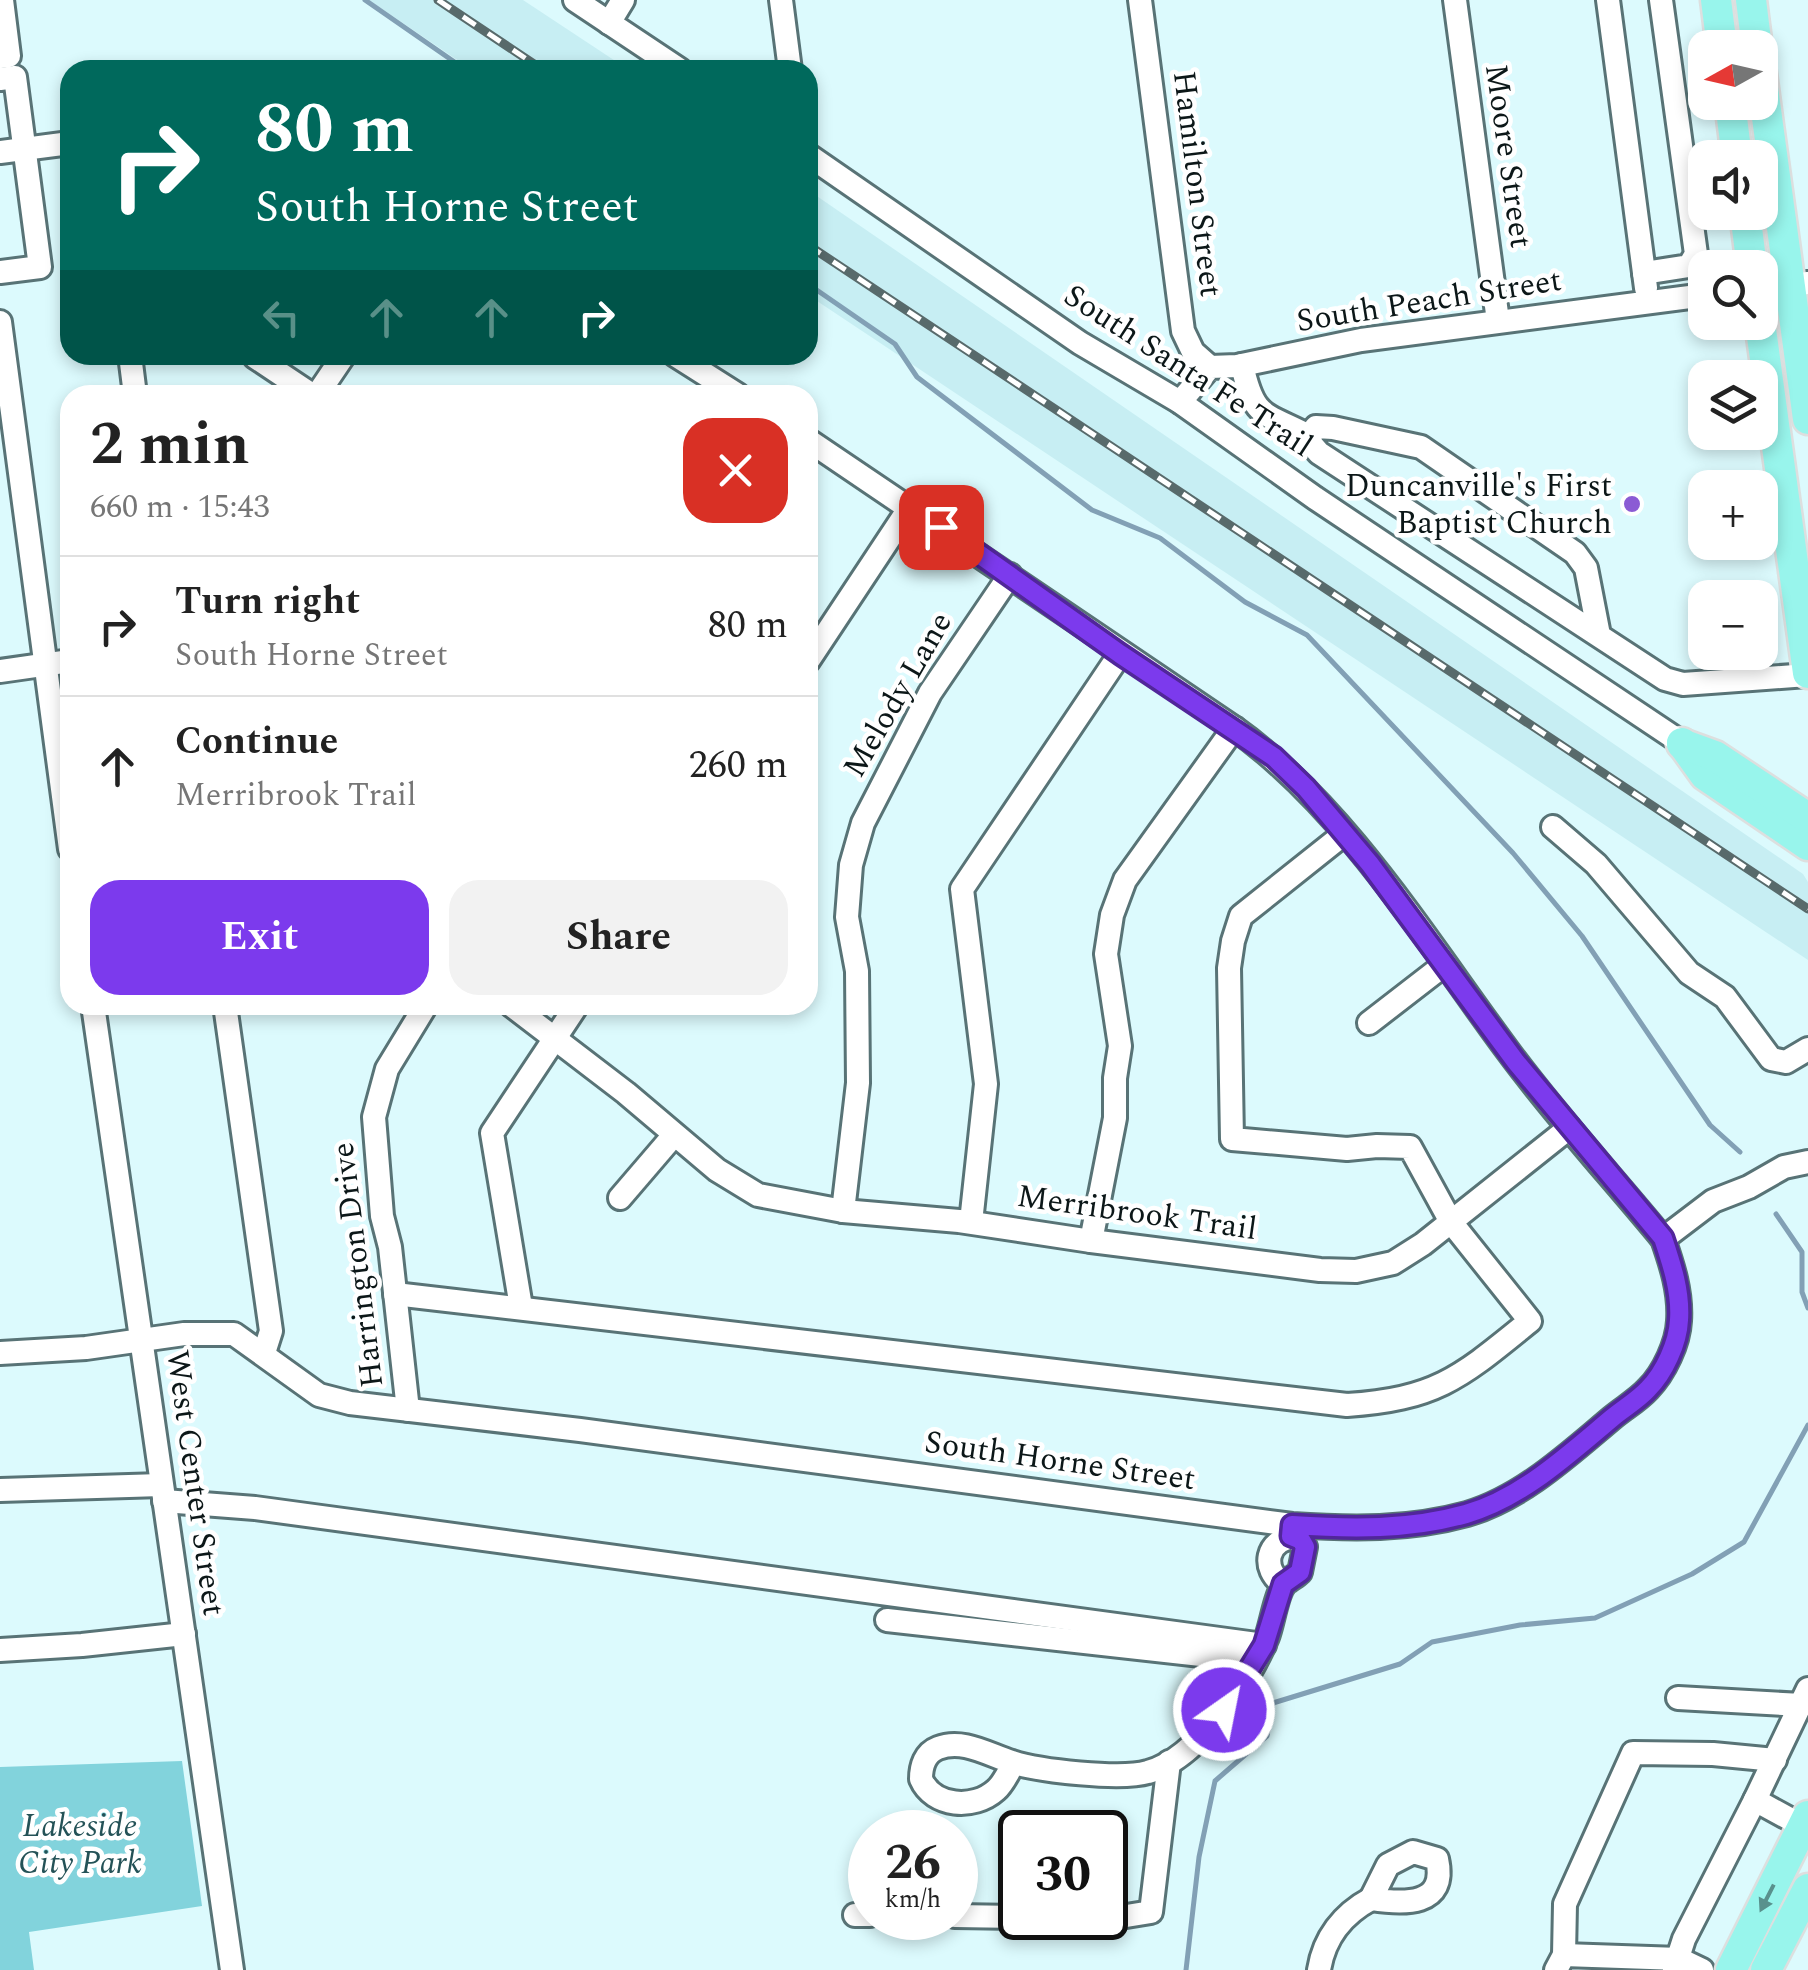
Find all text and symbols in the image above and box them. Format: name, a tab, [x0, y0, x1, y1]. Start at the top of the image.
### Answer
north arrow	[1688, 30, 1778, 120]
map controls	[1688, 30, 1778, 670]
street label: Moore Street	[1471, 61, 1545, 251]
street label: Hamilton Street	[1159, 68, 1235, 300]
text: 80 m	[255, 77, 414, 183]
icon: right	[90, 100, 220, 230]
button: sound	[1688, 140, 1778, 230]
text: South Horne Street	[255, 173, 639, 242]
button: search	[1688, 250, 1778, 340]
street label: South Peach Street	[1293, 256, 1565, 346]
street label: South Santa Fe Trail	[1054, 272, 1322, 470]
icon: left	[254, 290, 309, 345]
icon: ahead	[359, 290, 414, 345]
icon: ahead	[464, 290, 519, 345]
icon: right	[569, 290, 624, 345]
button: layers	[1688, 360, 1778, 450]
text: 2 min	[90, 399, 250, 491]
button: close	[683, 418, 788, 523]
place label: Duncanville's First Baptist Church	[1345, 462, 1612, 548]
button: +	[1688, 470, 1778, 560]
text: 660 m · 15:43	[90, 483, 270, 532]
pin	[899, 485, 984, 570]
marker: Duncanville's First Baptist Church	[1621, 493, 1643, 515]
icon: arrive	[914, 500, 969, 555]
text: Turn right	[175, 573, 360, 631]
button: −	[1688, 580, 1778, 670]
text: 80 m	[708, 597, 788, 655]
icon: right	[90, 599, 145, 654]
street label: Melody Lane	[831, 603, 965, 787]
text: South Horne Street	[175, 631, 448, 680]
text: Continue	[175, 713, 338, 771]
text: 260 m	[689, 737, 788, 795]
icon: ahead	[90, 739, 145, 794]
text: Merribrook Trail	[175, 771, 417, 820]
button: Exit	[90, 880, 429, 995]
button: Share	[449, 880, 788, 995]
street label: Harrington Drive	[319, 1140, 397, 1390]
street label: Merribrook Trail	[1014, 1172, 1260, 1254]
street label: West Center Street	[152, 1347, 238, 1619]
street label: South Horne Street	[922, 1418, 1198, 1504]
position arrow	[1172, 1658, 1276, 1762]
park label: Lakeside City Park	[18, 1802, 142, 1888]
speed limit sign: 30	[998, 1810, 1128, 1940]
text: 26	[885, 1825, 941, 1901]
text: km/h	[885, 1881, 941, 1919]
one-way arrow	[1759, 1883, 1776, 1912]

